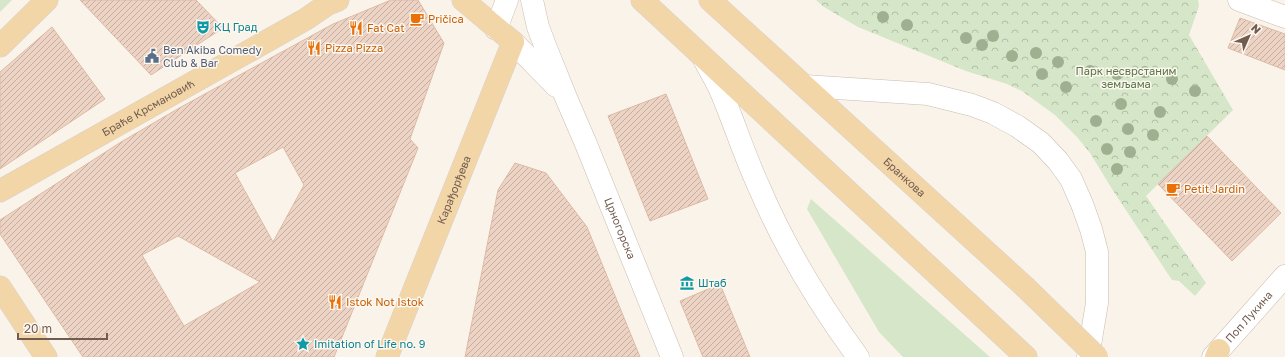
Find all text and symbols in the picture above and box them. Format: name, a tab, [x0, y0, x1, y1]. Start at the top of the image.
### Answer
cafe icon: Pričica	[409, 11, 425, 27]
place label: Pričica	[428, 12, 464, 25]
north arrow	[1229, 16, 1269, 56]
theatre icon: КЦ Град	[195, 19, 211, 35]
place label: КЦ Град	[214, 20, 258, 33]
restaurant icon: Fat Cat	[348, 20, 364, 36]
place label: Fat Cat	[367, 21, 405, 34]
text: N	[1249, 21, 1264, 36]
restaurant icon: Pizza Pizza	[306, 40, 322, 56]
place label: Pizza Pizza	[325, 41, 383, 54]
place label: Ben Akiba Comedy Club & Bar	[163, 43, 262, 69]
public building icon: Ben Akiba Comedy Club & Bar	[144, 48, 160, 64]
park label: Парк несврстаним земљама	[1075, 64, 1177, 90]
street label: Браће Крсмановић	[99, 76, 197, 138]
street label: Карађорђева	[434, 154, 473, 226]
street label: Бранкова	[881, 154, 928, 199]
cafe icon: Petit Jardin	[1165, 181, 1181, 197]
place label: Petit Jardin	[1184, 182, 1245, 195]
street label: Црногорска	[602, 195, 639, 261]
museum icon: Штаб	[679, 275, 695, 291]
place label: Штаб	[698, 276, 727, 289]
street label: Поп Лукина	[1222, 288, 1275, 345]
restaurant icon: Istok Not Istok	[327, 294, 343, 310]
place label: Istok Not Istok	[346, 295, 424, 308]
scale bar	[18, 315, 107, 341]
text: 20 m	[24, 321, 52, 336]
place icon: Imitation of Life no. 9	[295, 336, 311, 352]
place label: Imitation of Life no. 9	[314, 337, 425, 350]

